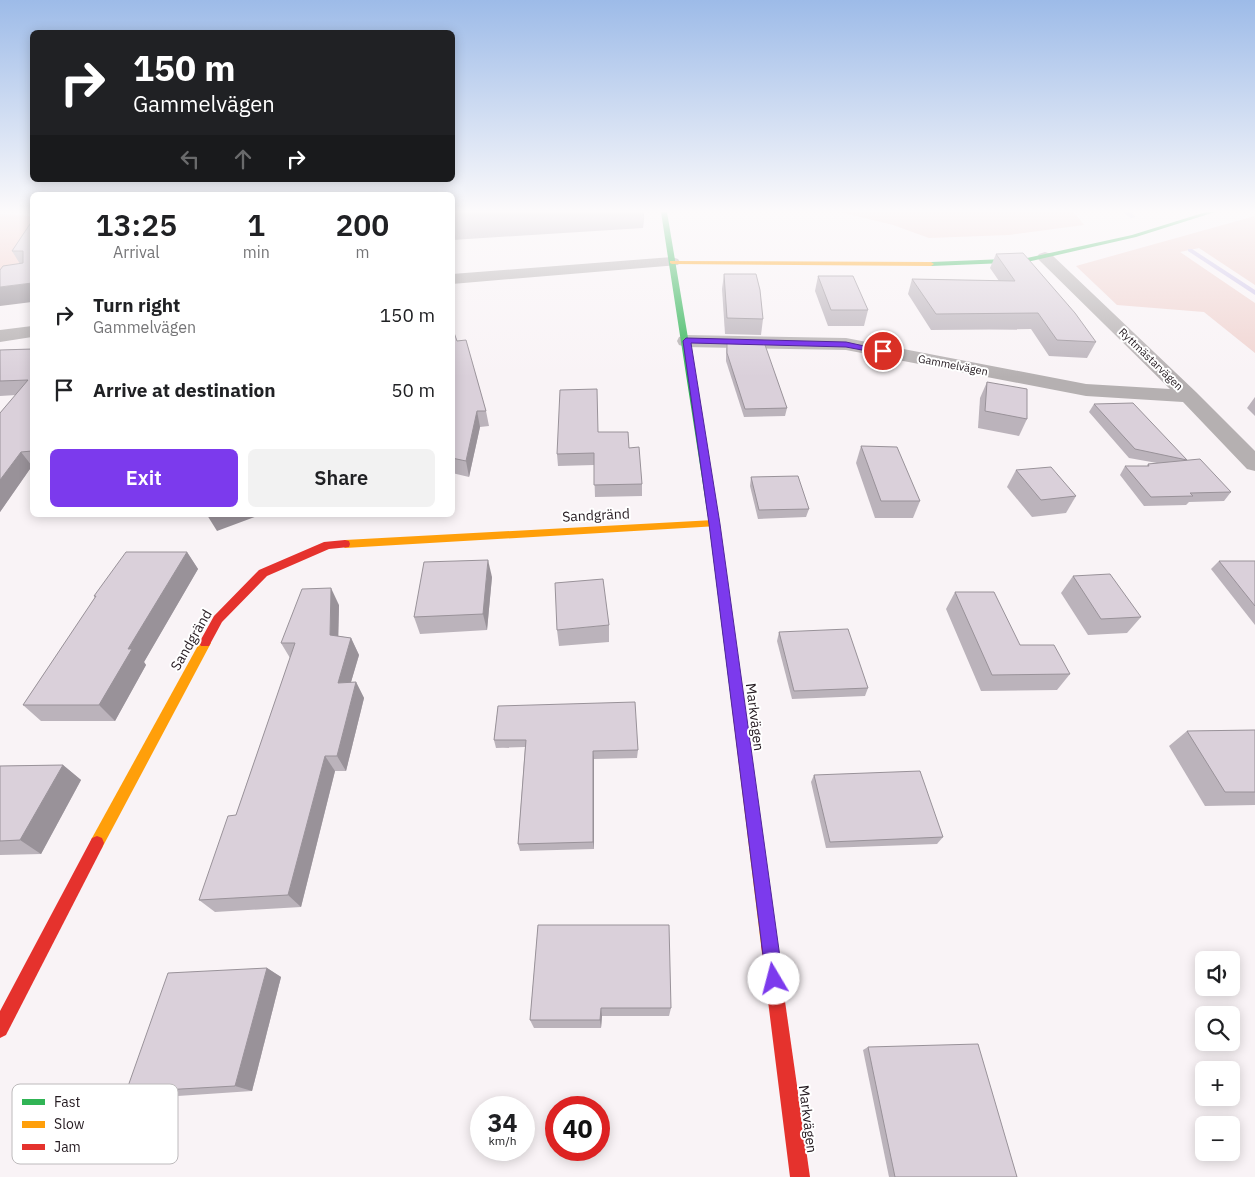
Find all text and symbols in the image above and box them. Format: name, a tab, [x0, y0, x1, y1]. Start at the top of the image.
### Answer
text: 150 m	[133, 45, 236, 91]
icon: right	[50, 50, 115, 115]
text: Gammelvägen	[133, 89, 275, 118]
icon: left	[176, 145, 204, 173]
icon: ahead	[229, 145, 257, 173]
icon: right	[282, 145, 310, 173]
text: 13:25	[96, 205, 177, 244]
text: 1	[247, 205, 265, 244]
text: 200	[335, 205, 389, 244]
text: Arrival	[113, 242, 160, 262]
text: min	[243, 242, 270, 262]
text: m	[355, 242, 369, 262]
text: Turn right	[93, 293, 180, 317]
icon: right	[50, 301, 78, 329]
text: 150 m	[380, 303, 435, 327]
text: Gammelvägen	[93, 317, 196, 337]
street label: Ryttmästarvägen	[1116, 325, 1186, 393]
pin	[862, 330, 904, 372]
icon: arrive	[869, 337, 897, 365]
street label: Gammelvägen	[917, 351, 989, 379]
icon: arrive	[50, 376, 78, 404]
text: Arrive at destination	[93, 378, 276, 402]
text: 50 m	[391, 378, 435, 402]
button: Exit	[50, 449, 238, 507]
button: Share	[248, 449, 435, 507]
street label: Sandgränd	[562, 504, 630, 526]
street label: Sandgränd	[166, 606, 216, 674]
street label: Markvägen	[742, 682, 768, 752]
map controls	[1195, 951, 1240, 1161]
button: sound	[1195, 951, 1240, 996]
position arrow	[747, 952, 799, 1004]
button: search	[1195, 1006, 1240, 1051]
button: +	[1195, 1061, 1240, 1106]
legend	[12, 1084, 178, 1164]
street label: Markvägen	[795, 1084, 821, 1154]
text: Fast	[54, 1093, 80, 1111]
speed limit sign: 40	[545, 1096, 610, 1161]
text: 34	[487, 1106, 518, 1139]
text: Slow	[54, 1115, 85, 1133]
button: −	[1195, 1116, 1240, 1161]
text: km/h	[488, 1133, 517, 1148]
text: Jam	[54, 1138, 81, 1156]

